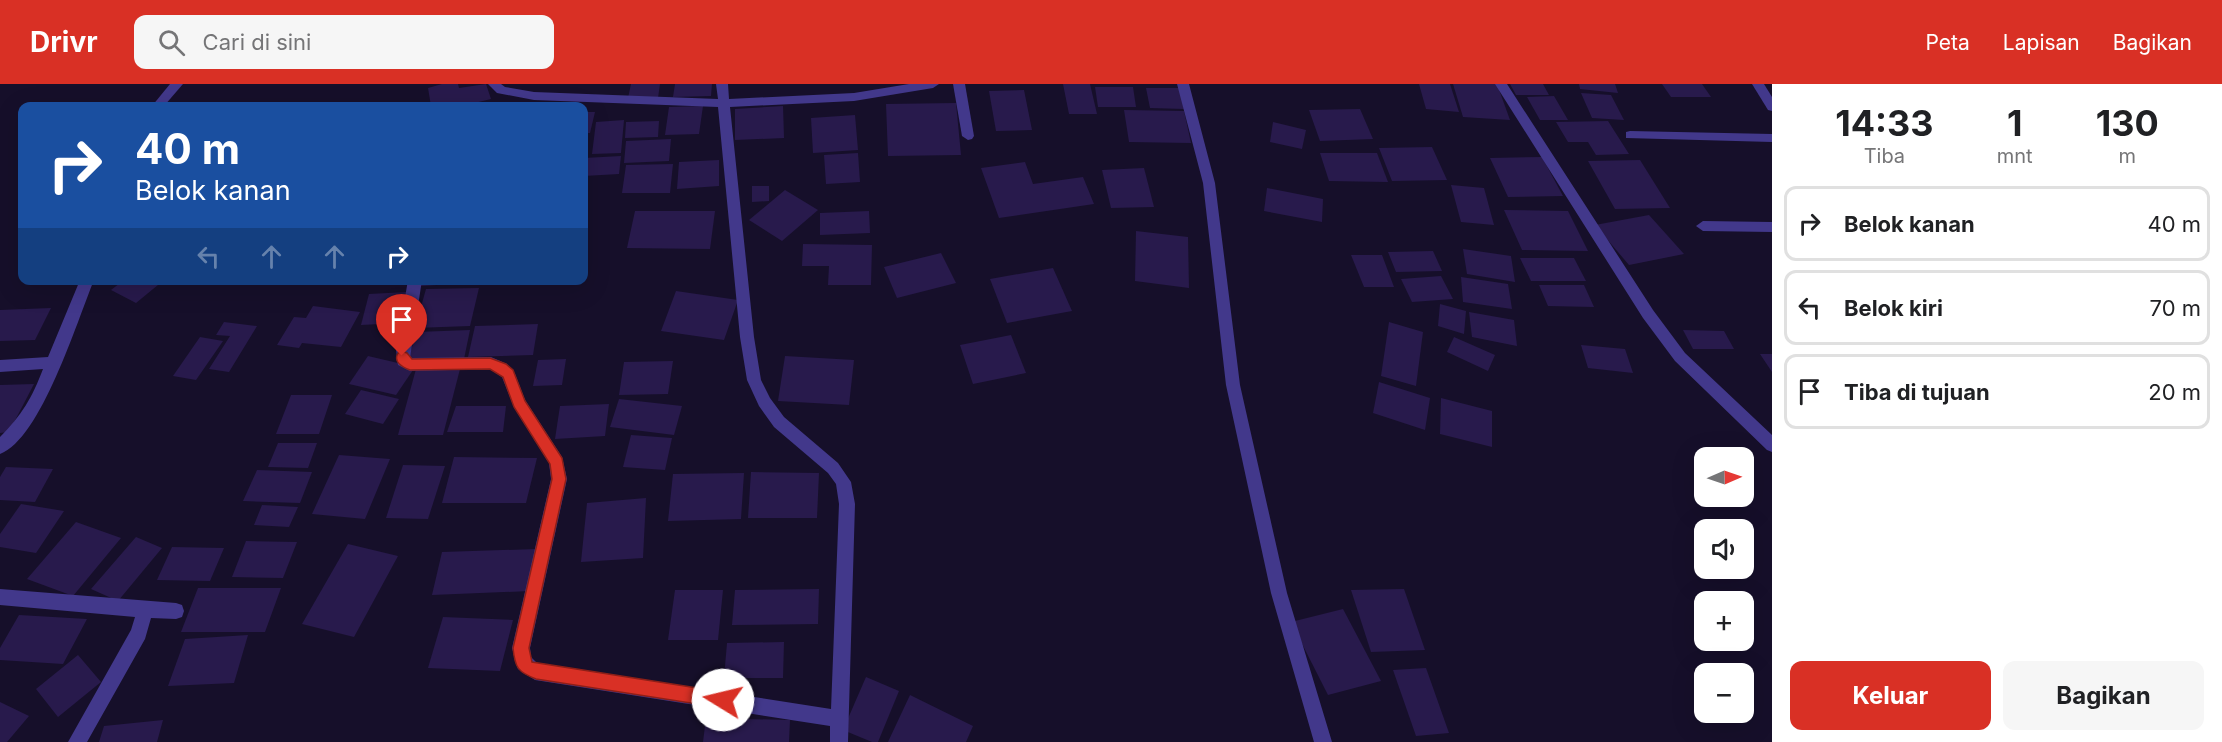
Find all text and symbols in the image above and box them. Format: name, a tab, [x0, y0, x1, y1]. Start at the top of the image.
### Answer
search box	[134, 15, 554, 69]
text: Drivr	[30, 25, 98, 59]
icon: search	[155, 26, 188, 59]
text: Cari di sini	[203, 29, 311, 55]
text: Peta	[1926, 30, 1970, 55]
text: Lapisan	[2003, 30, 2080, 55]
text: Bagikan	[2113, 30, 2192, 55]
text: 14:33	[1835, 101, 1934, 145]
text: 1	[2007, 101, 2022, 145]
text: 130	[2096, 101, 2159, 145]
text: 40 m	[135, 123, 240, 174]
icon: right	[36, 126, 114, 204]
text: Tiba	[1864, 144, 1905, 168]
text: mnt	[1997, 144, 2033, 168]
text: m	[2119, 144, 2136, 168]
text: Belok kanan	[135, 174, 291, 207]
icon: right	[1793, 207, 1826, 240]
text: Belok kanan	[1844, 211, 1975, 237]
text: 40 m	[2147, 211, 2201, 237]
icon: left	[192, 240, 225, 273]
icon: ahead	[255, 240, 288, 273]
icon: ahead	[318, 240, 351, 273]
icon: right	[381, 240, 414, 273]
icon: left	[1793, 291, 1826, 324]
pin	[376, 294, 427, 356]
text: Belok kiri	[1844, 295, 1943, 321]
text: 70 m	[2150, 295, 2201, 321]
icon: arrive	[385, 303, 418, 336]
icon: arrive	[1793, 375, 1826, 408]
text: Tiba di tujuan	[1844, 379, 1990, 405]
text: 20 m	[2148, 379, 2201, 405]
north arrow	[1694, 447, 1754, 507]
map controls	[1694, 447, 1754, 723]
button: sound	[1694, 519, 1754, 579]
button: +	[1694, 591, 1754, 651]
button: Keluar	[1790, 661, 1991, 730]
button: Bagikan	[2003, 661, 2204, 730]
button: −	[1694, 663, 1754, 723]
position arrow	[691, 668, 755, 732]

